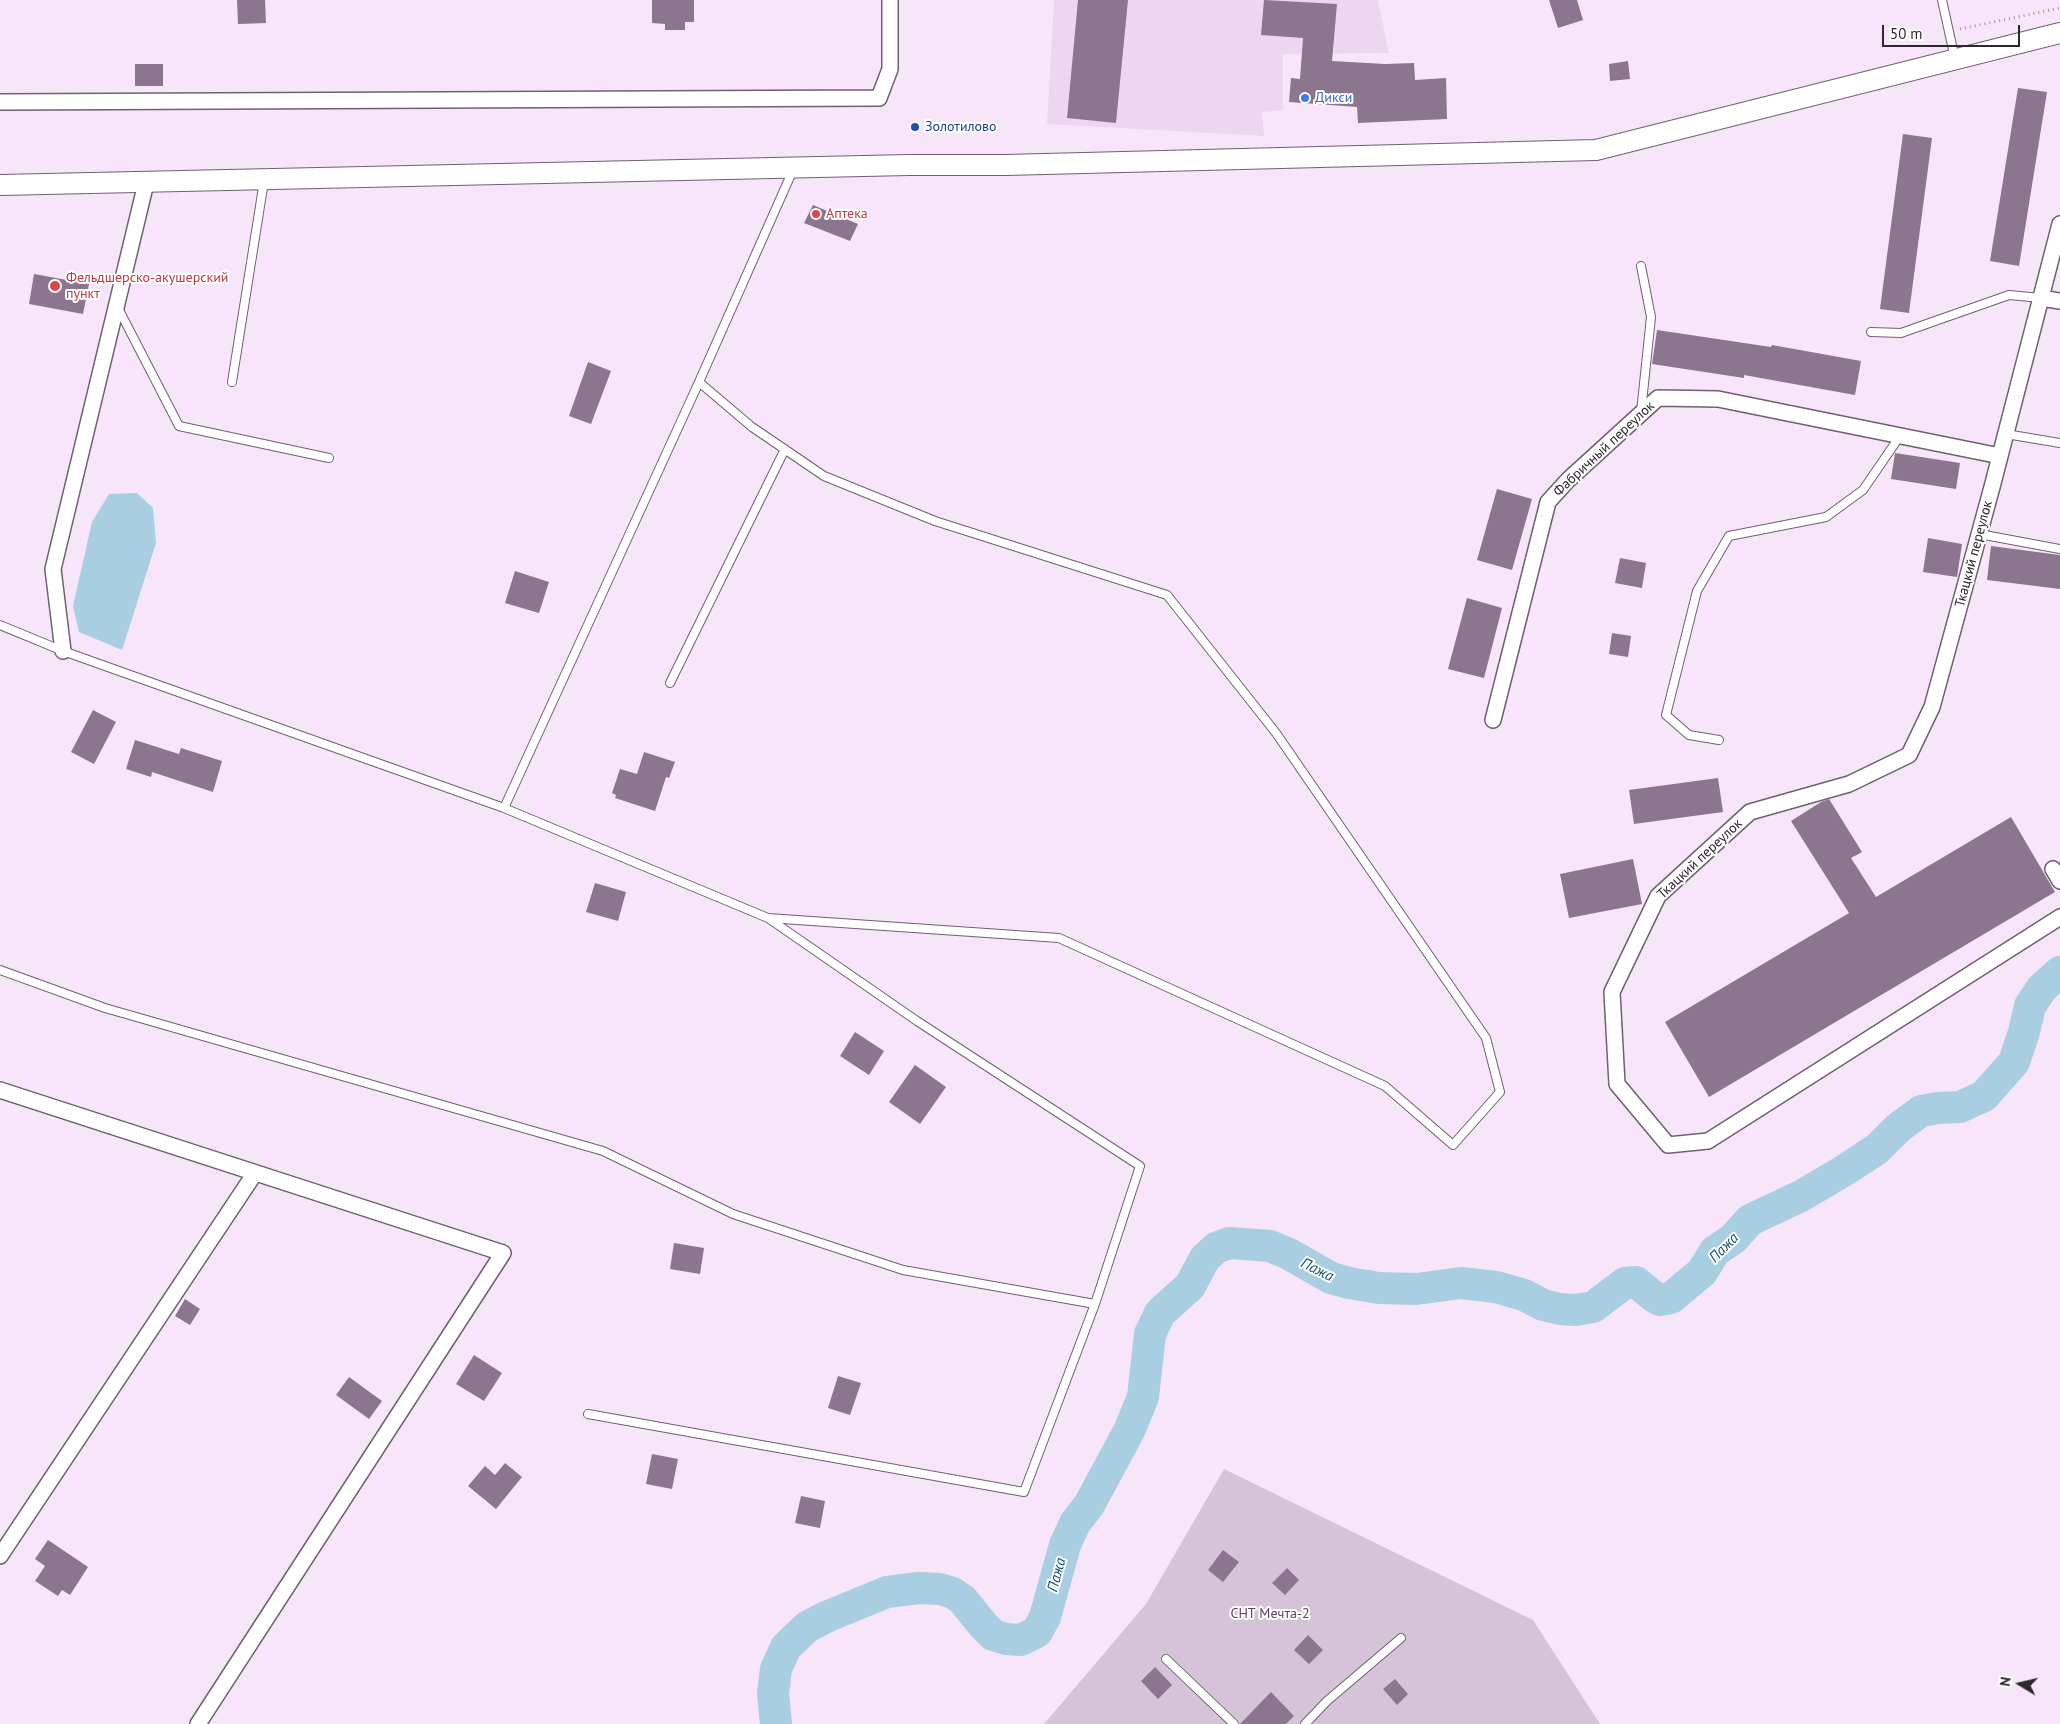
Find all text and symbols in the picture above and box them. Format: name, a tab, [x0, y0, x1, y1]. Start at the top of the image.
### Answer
scale bar	[1885, 15, 2022, 47]
text: 50 m	[1890, 24, 1923, 43]
place label: Дикси	[1315, 90, 1353, 106]
marker: Дикси	[1299, 92, 1311, 104]
place label: Золотилово	[925, 119, 997, 135]
marker: Золотилово	[909, 121, 921, 133]
place label: Аптека	[826, 206, 868, 222]
marker: Аптека	[810, 208, 822, 220]
place label: Фельдшерско-акушерский пункт	[66, 270, 229, 302]
marker: Фельдшерско-акушерский пункт	[48, 279, 62, 293]
street label: Фабричный переулок	[1550, 398, 1658, 500]
street label: Ткацкий переулок	[1952, 499, 1996, 609]
street label: Ткацкий переулок	[1654, 815, 1746, 903]
water label: Пажа	[1706, 1230, 1742, 1266]
water label: Пажа	[1298, 1254, 1336, 1286]
water label: Пажа	[1044, 1556, 1070, 1594]
park label: СНТ Мечта-2	[1230, 1606, 1310, 1622]
north arrow	[1995, 1659, 2045, 1709]
text: N	[1996, 1676, 2015, 1688]

